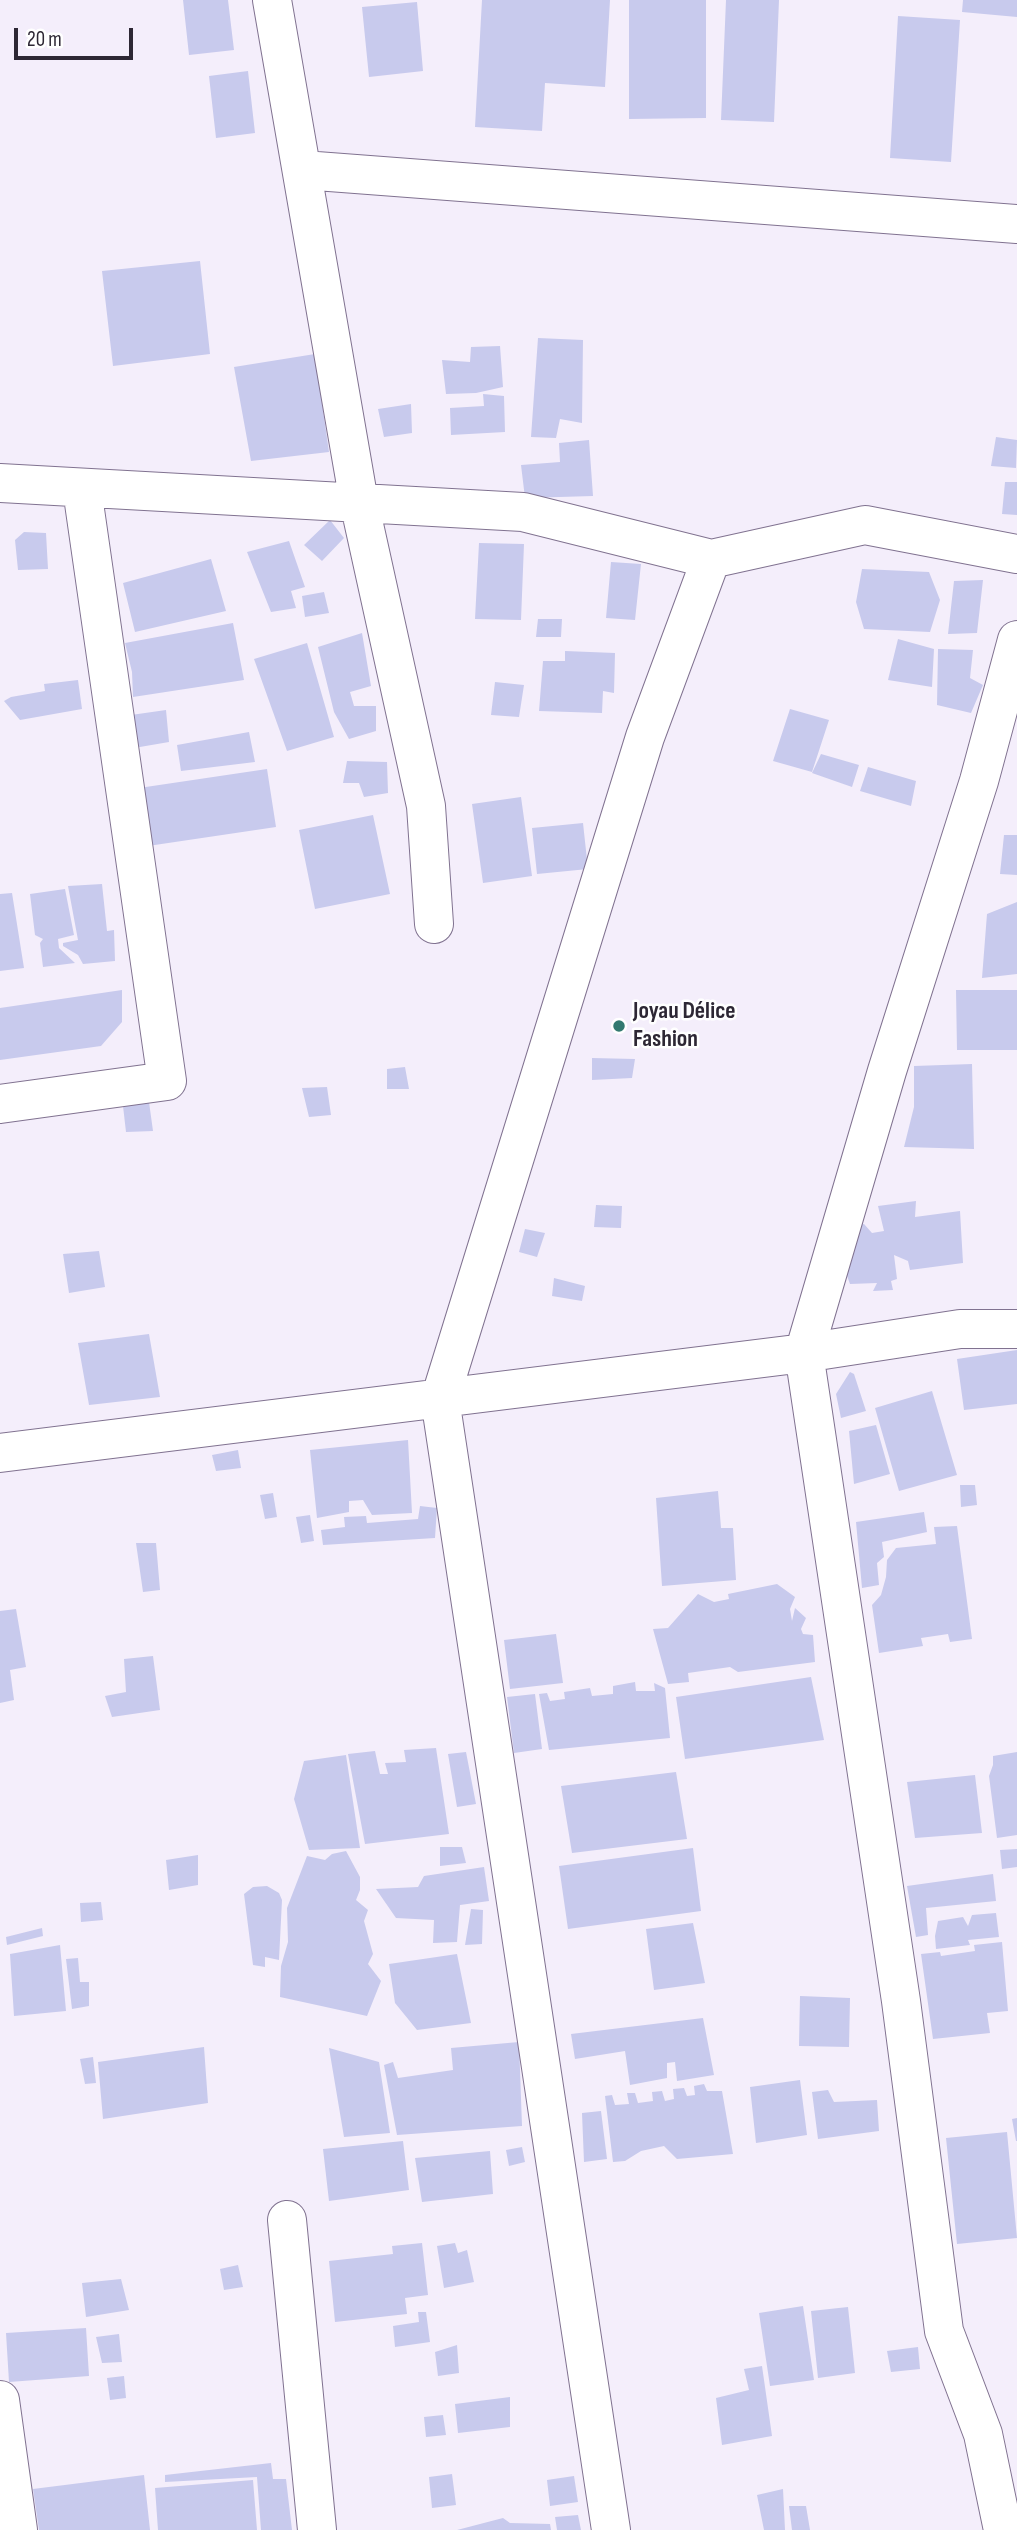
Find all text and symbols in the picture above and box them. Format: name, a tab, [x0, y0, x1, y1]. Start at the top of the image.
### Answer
scale bar	[18, 14, 136, 58]
text: 20 m	[27, 27, 62, 52]
place label: Joyau Délice Fashion	[633, 998, 735, 1054]
marker: Joyau Délice Fashion	[611, 1018, 627, 1034]

